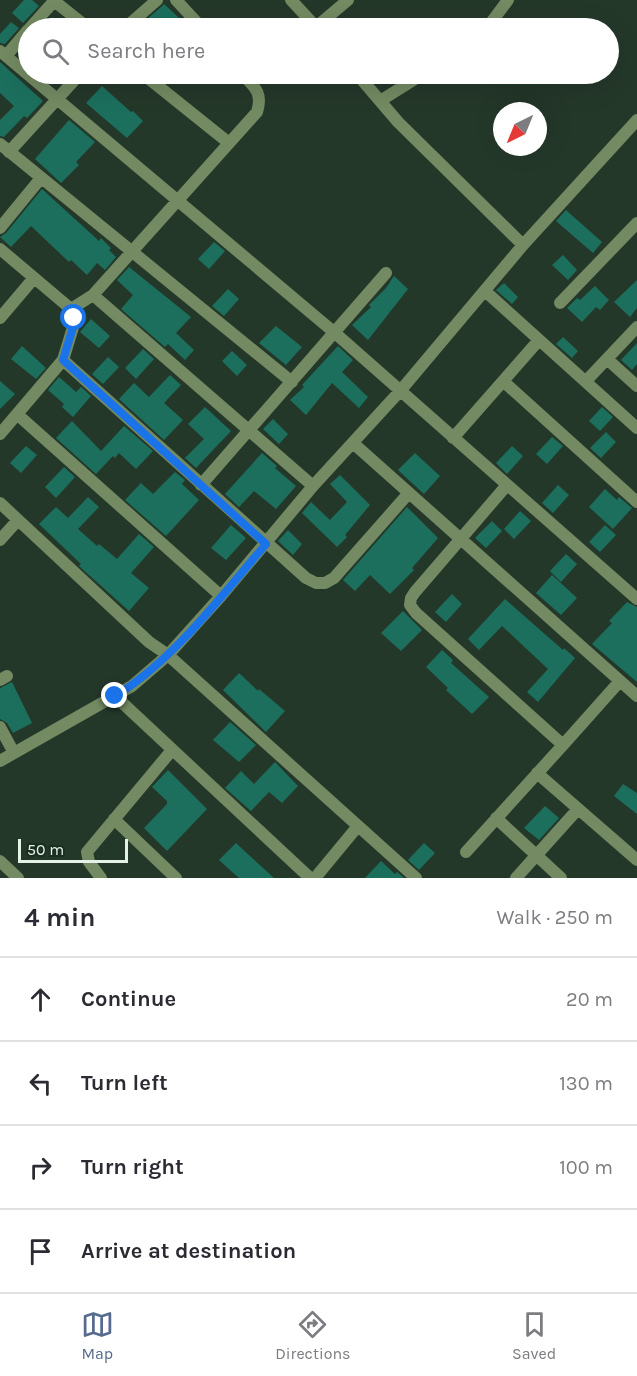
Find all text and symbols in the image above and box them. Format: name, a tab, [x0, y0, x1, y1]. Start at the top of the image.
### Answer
search box	[18, 18, 619, 84]
icon: search	[39, 35, 72, 68]
text: Search here	[87, 38, 205, 64]
north arrow	[493, 102, 547, 156]
route start	[60, 304, 86, 330]
route end	[101, 682, 127, 708]
scale bar	[18, 836, 128, 864]
text: 50 m	[27, 840, 64, 859]
text: 4 min	[24, 902, 95, 933]
text: Walk · 250 m	[497, 906, 613, 929]
icon: ahead	[24, 983, 57, 1016]
text: Continue	[81, 986, 176, 1012]
text: 20 m	[566, 988, 613, 1011]
icon: left	[24, 1067, 57, 1100]
text: Turn left	[81, 1070, 168, 1096]
text: 130 m	[559, 1072, 613, 1095]
icon: right	[24, 1151, 57, 1184]
text: Turn right	[81, 1154, 184, 1180]
text: 100 m	[559, 1156, 613, 1179]
icon: arrive	[24, 1235, 57, 1268]
text: Arrive at destination	[81, 1238, 296, 1264]
tab: Map	[81, 1308, 114, 1363]
tab: Directions	[275, 1308, 350, 1363]
tab: Saved	[512, 1308, 556, 1363]

